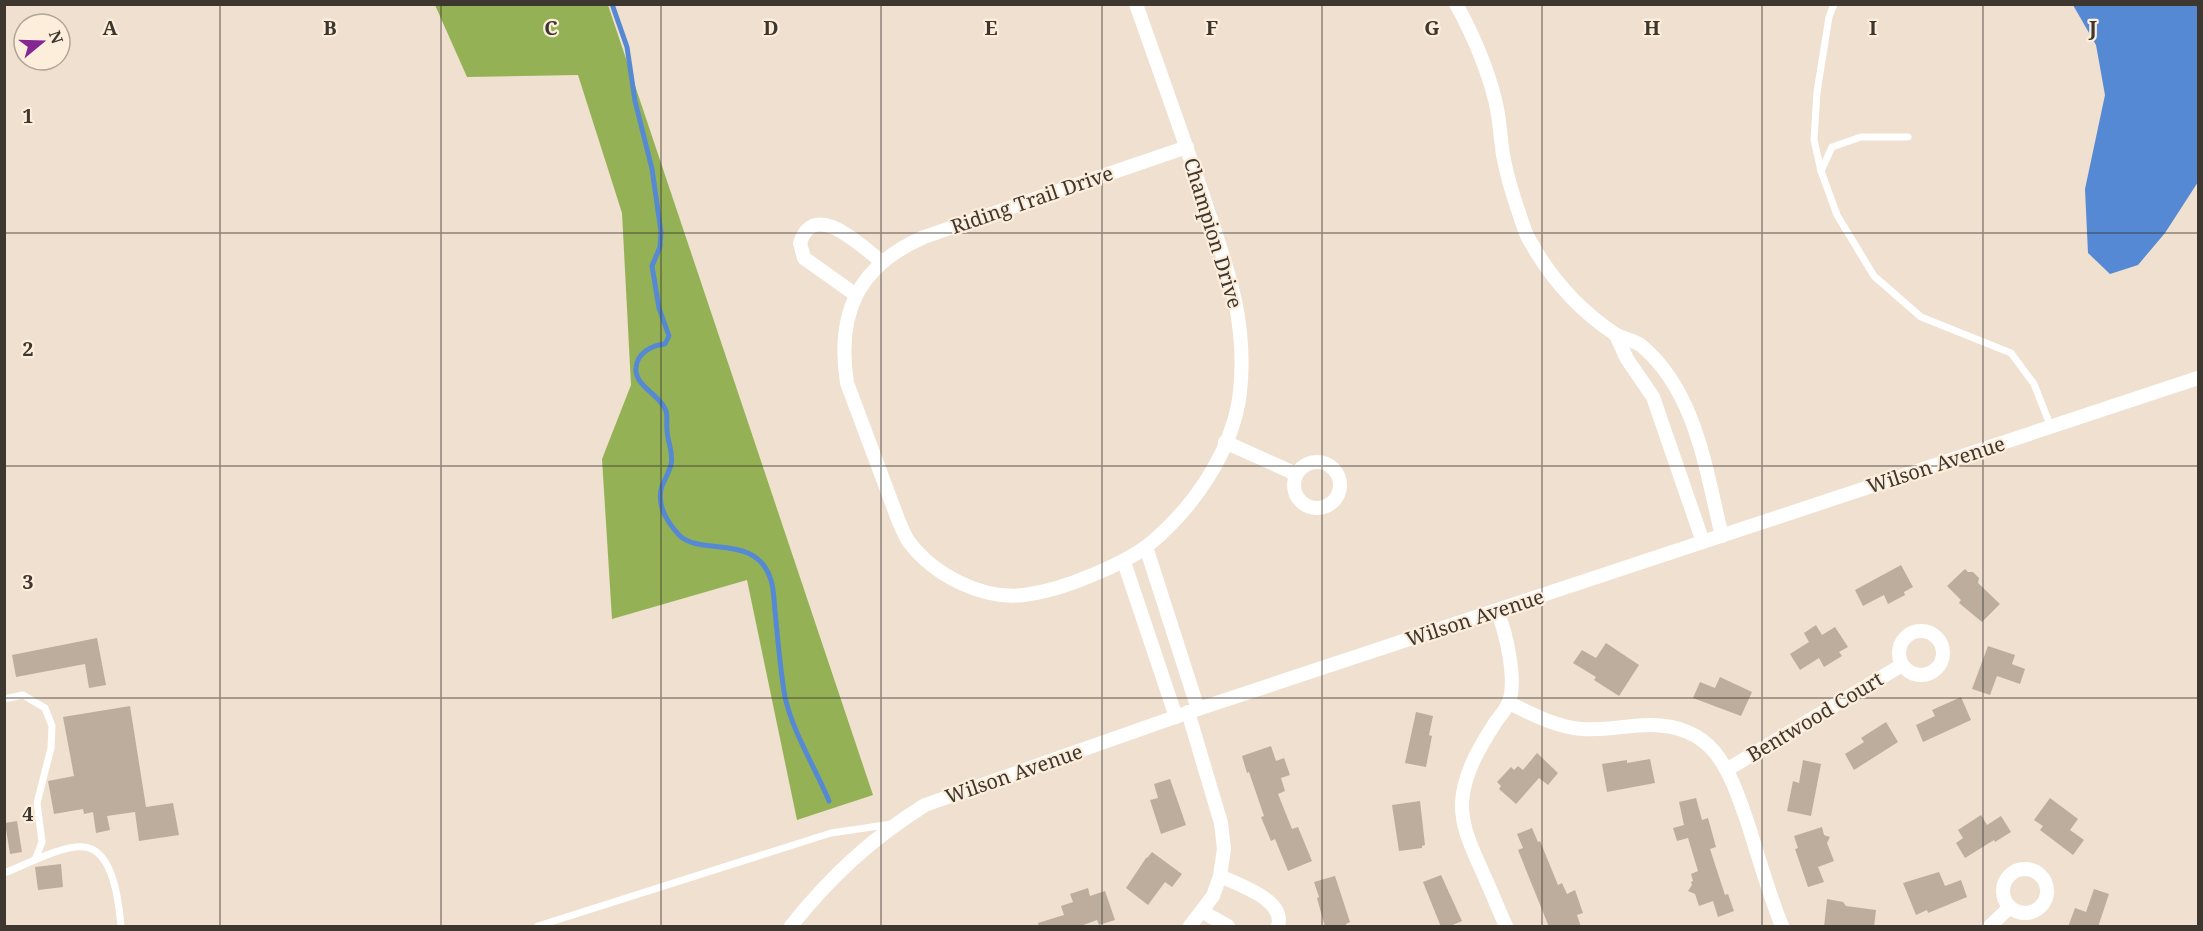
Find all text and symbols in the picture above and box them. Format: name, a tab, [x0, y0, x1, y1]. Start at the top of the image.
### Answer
north arrow	[12, 12, 72, 72]
text: A	[102, 14, 118, 41]
text: B	[323, 14, 337, 41]
text: C	[544, 14, 558, 41]
text: D	[763, 14, 779, 41]
text: E	[984, 14, 998, 41]
text: F	[1206, 14, 1218, 41]
text: G	[1424, 14, 1440, 41]
text: H	[1644, 14, 1660, 41]
text: I	[1869, 14, 1877, 41]
text: J	[2088, 14, 2097, 41]
text: N	[44, 28, 69, 47]
text: 1	[22, 102, 34, 129]
street label: Champion Drive	[1178, 154, 1249, 311]
street label: Riding Trail Drive	[947, 159, 1117, 240]
text: 2	[22, 335, 34, 362]
street label: Wilson Avenue	[1863, 429, 2008, 500]
text: 3	[22, 568, 34, 595]
street label: Wilson Avenue	[1402, 582, 1547, 653]
street label: Bentwood Court	[1742, 665, 1888, 768]
street label: Wilson Avenue	[942, 737, 1086, 810]
text: 4	[22, 800, 34, 827]

